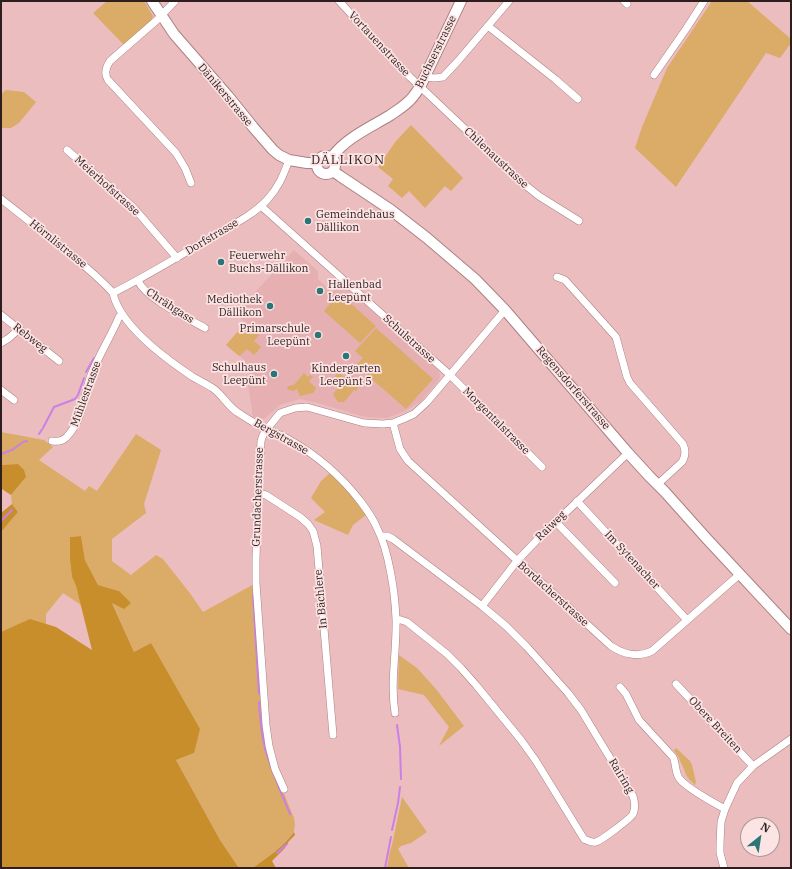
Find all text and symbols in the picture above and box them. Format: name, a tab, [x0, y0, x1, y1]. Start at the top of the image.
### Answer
street label: Vortauenstrasse	[346, 9, 412, 79]
street label: Buchserstrasse	[413, 13, 459, 91]
street label: Dänikerstrasse	[195, 61, 255, 129]
street label: Chilenaustrasse	[461, 125, 531, 191]
district label: DÄLLIKON	[311, 152, 385, 168]
street label: Meierhofstrasse	[72, 153, 142, 219]
place label: Gemeindehaus Dällikon	[316, 208, 394, 234]
street label: Dorfstrasse	[183, 216, 241, 258]
marker: Gemeindehaus Dällikon	[303, 216, 313, 226]
street label: Hörnlistrasse	[27, 217, 89, 271]
place label: Feuerwehr Buchs-Dällikon	[229, 249, 309, 275]
marker: Feuerwehr Buchs-Dällikon	[216, 257, 226, 267]
place label: Hallenbad Leepünt	[328, 278, 382, 304]
street label: Chrähgass	[144, 286, 196, 326]
marker: Hallenbad Leepünt	[315, 286, 325, 296]
place label: Mediothek Dällikon	[207, 293, 262, 319]
marker: Mediothek Dällikon	[265, 301, 275, 311]
street label: Schulstrasse	[380, 312, 438, 366]
street label: Rebweg	[10, 320, 50, 356]
place label: Primarschule Leepünt	[240, 322, 310, 348]
marker: Primarschule Leepünt	[313, 330, 323, 340]
street label: Regensdorferstrasse	[533, 344, 613, 432]
marker: Kindergarten Leepünt 5	[341, 351, 351, 361]
street label: Mühlestrasse	[68, 359, 104, 429]
place label: Schulhaus Leepünt	[212, 361, 266, 387]
place label: Kindergarten Leepünt 5	[311, 362, 381, 388]
marker: Schulhaus Leepünt	[269, 369, 279, 379]
street label: Morgentalstrasse	[460, 385, 532, 457]
street label: Bergstrasse	[251, 417, 311, 457]
street label: Grundacherstrasse	[250, 447, 266, 547]
street label: Raiweg	[533, 508, 569, 544]
street label: Im Sytenacher	[601, 528, 663, 592]
street label: Bordacherstrasse	[515, 559, 591, 629]
street label: In Bächlere	[312, 569, 330, 629]
street label: Obere Breiten	[686, 694, 744, 756]
street label: Rairing	[606, 756, 636, 796]
north arrow	[740, 817, 780, 857]
text: N	[758, 819, 773, 836]

